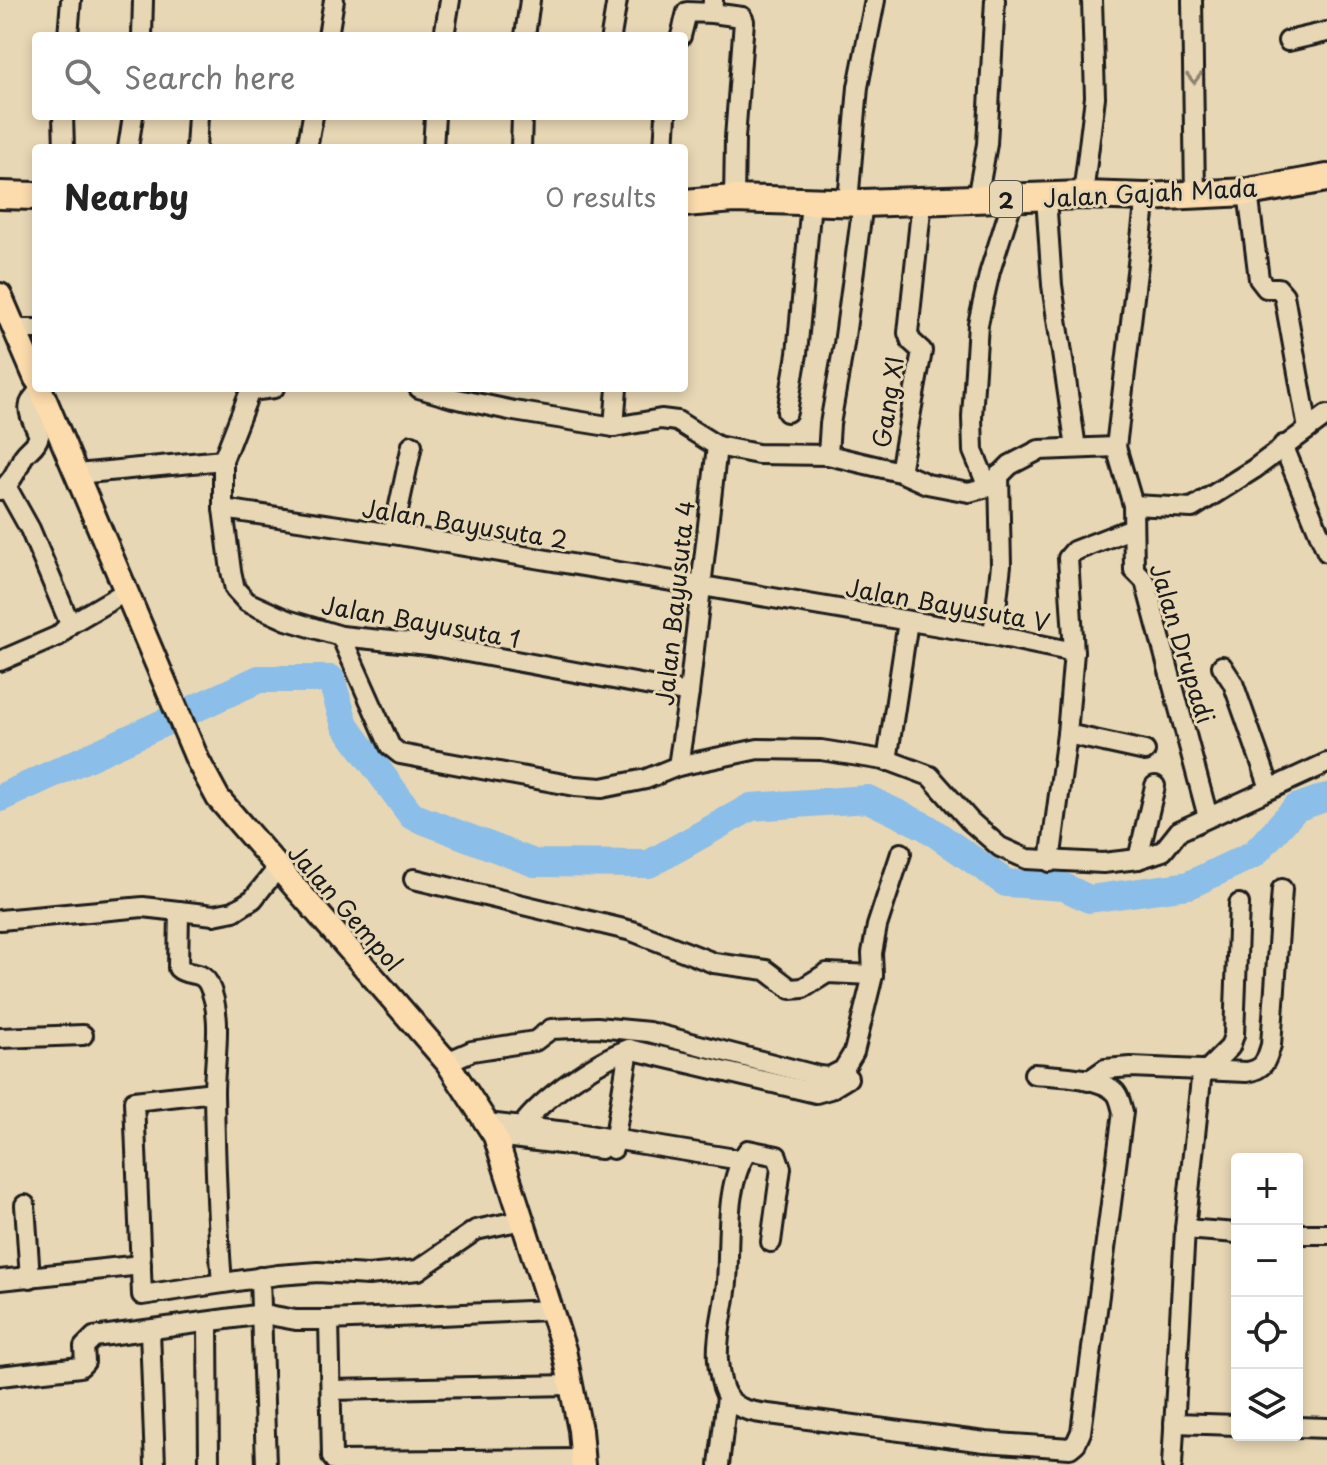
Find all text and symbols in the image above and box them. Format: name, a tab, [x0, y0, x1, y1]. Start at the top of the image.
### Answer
search box	[32, 32, 688, 120]
icon: search	[60, 54, 104, 98]
text: Search here	[124, 54, 296, 99]
one-way arrow	[1185, 72, 1203, 85]
street label: Jalan Gajah Mada	[1042, 168, 1258, 216]
text: Nearby	[64, 170, 189, 222]
text: 0 results	[545, 177, 656, 216]
road number: 2	[990, 181, 1022, 217]
street label: Gang XI	[862, 354, 912, 450]
street label: Jalan Bayusuta 2	[360, 489, 570, 557]
street label: Jalan Bayusuta 4	[645, 499, 703, 707]
street label: Jalan Drupadi	[1142, 558, 1224, 728]
street label: Jalan Bayusuta V	[843, 568, 1053, 640]
street label: Jalan Bayusuta 1	[319, 586, 523, 656]
street label: Jalan Gempol	[280, 835, 412, 979]
map controls	[1231, 1153, 1303, 1441]
button: +	[1231, 1153, 1303, 1225]
button: −	[1231, 1225, 1303, 1297]
button: locate	[1231, 1297, 1303, 1369]
button: layers	[1231, 1369, 1303, 1441]

